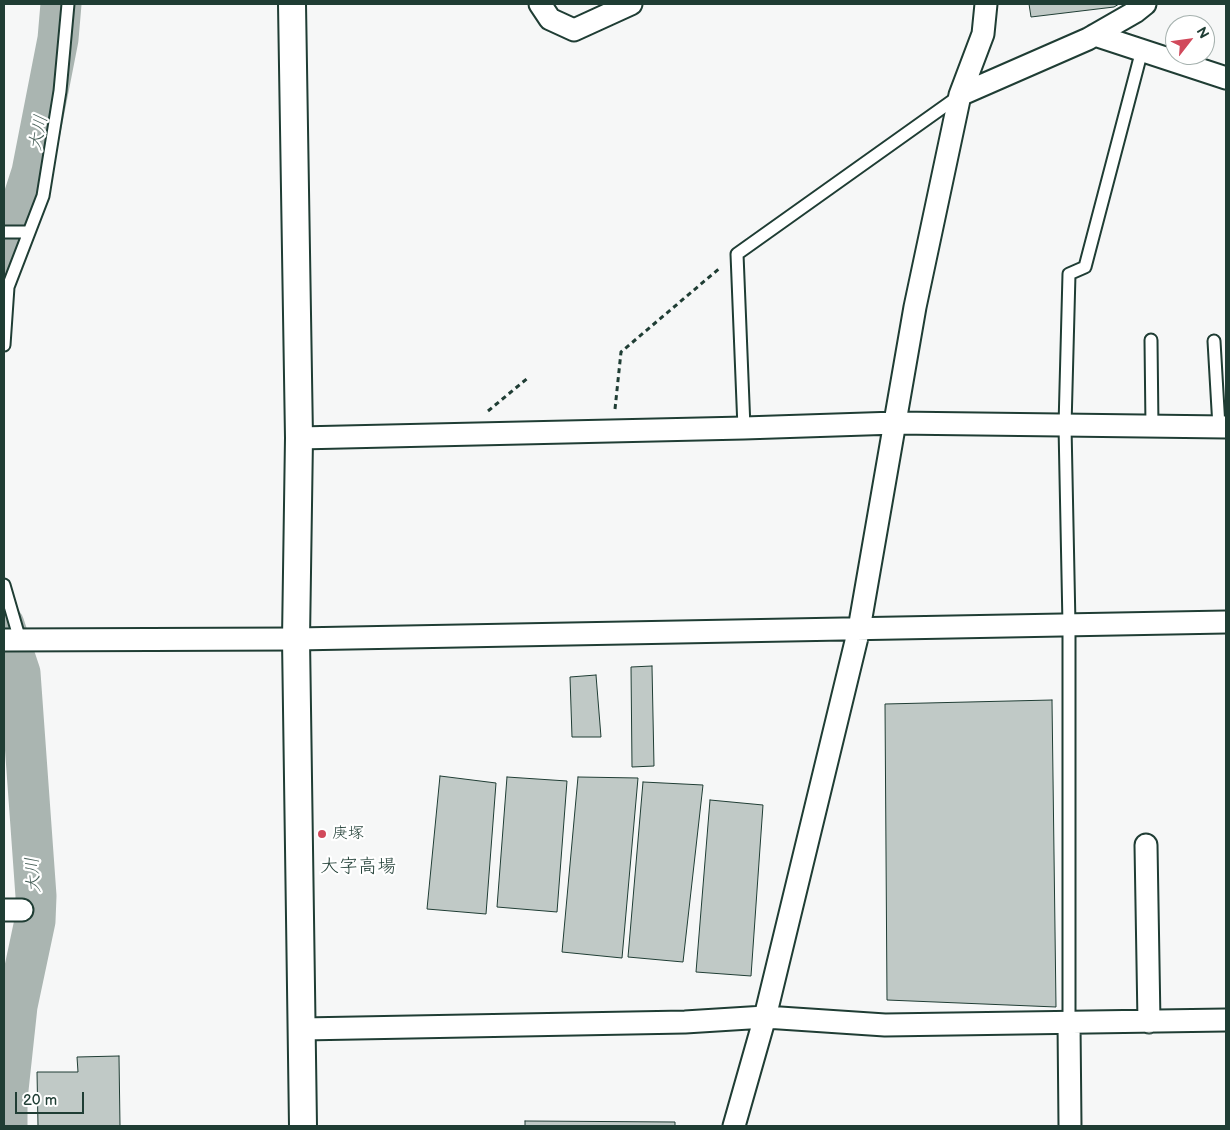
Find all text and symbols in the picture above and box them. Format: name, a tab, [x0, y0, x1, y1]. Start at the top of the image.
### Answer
north arrow	[1165, 15, 1215, 65]
text: N	[1193, 24, 1213, 42]
water label: 大川	[25, 113, 53, 153]
place label: 庚塚	[332, 824, 364, 844]
marker: 庚塚	[316, 828, 328, 840]
water label: 大川	[22, 856, 46, 894]
district label: 大字高場	[320, 856, 396, 878]
scale bar	[18, 1082, 86, 1114]
text: 20 m	[23, 1091, 57, 1110]

